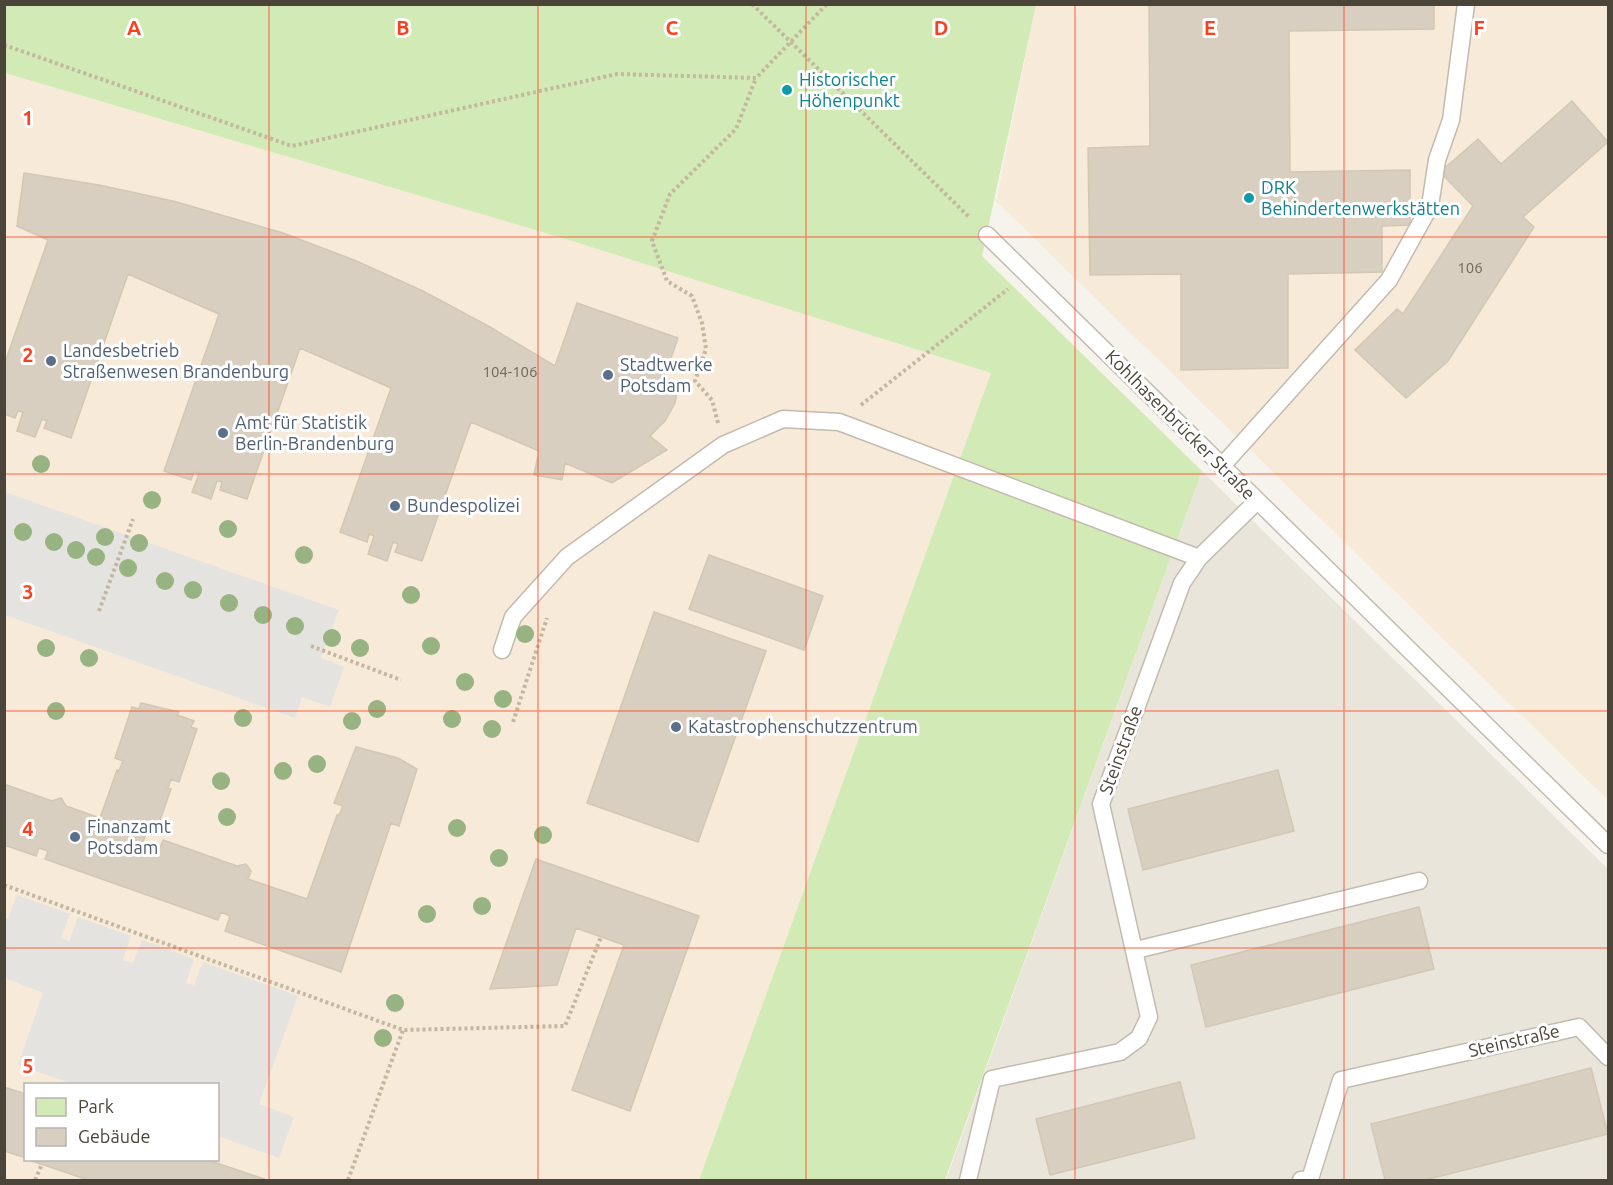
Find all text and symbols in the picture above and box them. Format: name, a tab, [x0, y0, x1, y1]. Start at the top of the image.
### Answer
text: A	[127, 16, 141, 39]
text: B	[396, 16, 410, 39]
text: C	[666, 16, 679, 39]
text: D	[934, 16, 948, 39]
text: E	[1204, 16, 1216, 39]
text: F	[1473, 16, 1485, 39]
place label: Historischer Höhenpunkt	[799, 69, 900, 110]
marker: Historischer Höhenpunkt	[780, 83, 794, 97]
text: 1	[22, 106, 34, 129]
place label: DRK Behindertenwerkstätten	[1261, 177, 1460, 218]
marker: DRK Behindertenwerkstätten	[1242, 191, 1256, 205]
house number: 106	[1457, 259, 1483, 276]
place label: Landesbetrieb Straßenwesen Brandenburg	[63, 340, 289, 381]
text: 2	[22, 343, 34, 366]
street label: Kohlhasenbrücker Straße	[1102, 346, 1259, 503]
marker: Landesbetrieb Straßenwesen Brandenburg	[44, 354, 58, 368]
place label: Stadtwerke Potsdam	[620, 354, 713, 395]
house number: 104-106	[482, 363, 538, 380]
marker: Stadtwerke Potsdam	[601, 368, 615, 382]
place label: Amt für Statistik Berlin-Brandenburg	[235, 412, 394, 453]
marker: Amt für Statistik Berlin-Brandenburg	[216, 426, 230, 440]
place label: Bundespolizei	[407, 495, 520, 515]
marker: Bundespolizei	[388, 499, 402, 513]
text: 3	[22, 580, 34, 603]
street label: Steinstraße	[1095, 703, 1145, 797]
place label: Katastrophenschutzzentrum	[688, 716, 918, 736]
marker: Katastrophenschutzzentrum	[669, 720, 683, 734]
place label: Finanzamt Potsdam	[87, 816, 171, 857]
text: 4	[22, 817, 34, 840]
marker: Finanzamt Potsdam	[68, 830, 82, 844]
street label: Steinstraße	[1466, 1020, 1561, 1060]
text: 5	[22, 1054, 34, 1077]
legend	[24, 1083, 219, 1161]
text: Park	[78, 1096, 114, 1116]
text: Gebäude	[78, 1126, 150, 1146]

